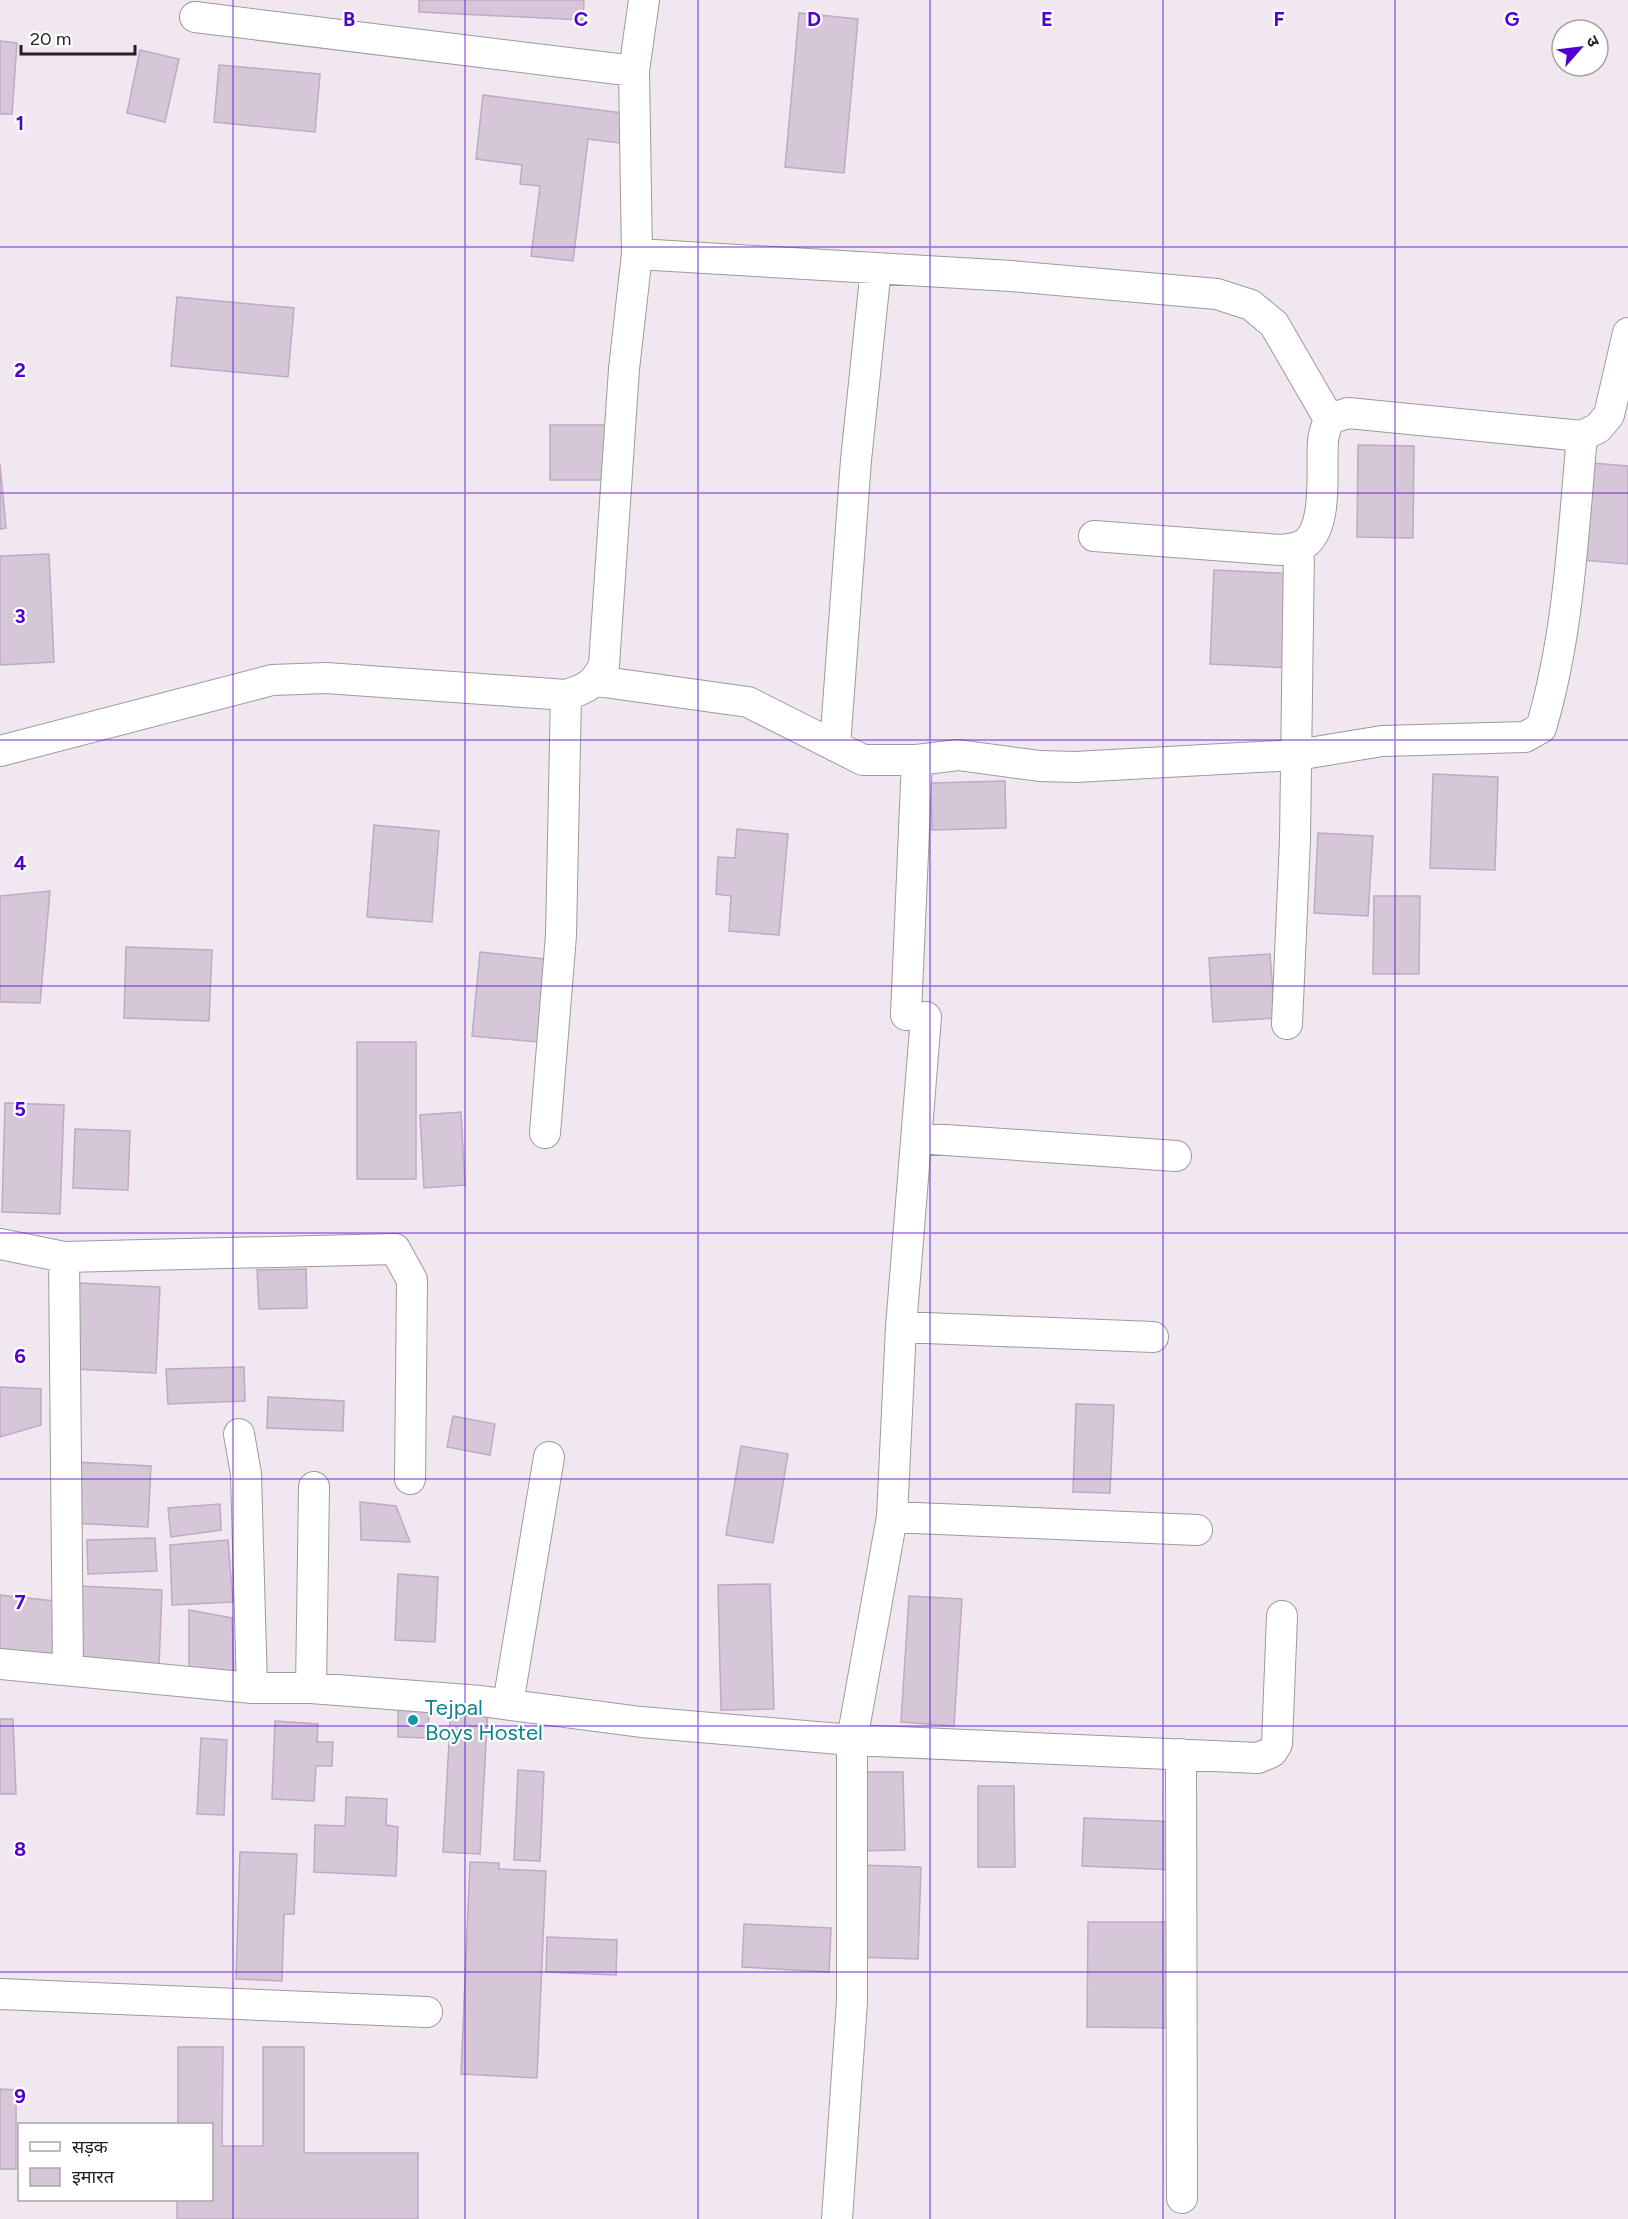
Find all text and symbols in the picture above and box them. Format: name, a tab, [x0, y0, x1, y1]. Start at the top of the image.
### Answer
text: B	[343, 7, 355, 31]
text: C	[574, 7, 588, 31]
text: D	[807, 7, 821, 31]
text: E	[1041, 7, 1053, 31]
text: F	[1273, 7, 1285, 31]
text: G	[1505, 7, 1520, 31]
scale bar	[21, 18, 135, 56]
north arrow	[1550, 18, 1610, 78]
text: 20 m	[30, 28, 71, 50]
text: उ	[1582, 33, 1604, 50]
text: 1	[16, 111, 24, 135]
text: 2	[14, 358, 26, 382]
text: 3	[14, 604, 26, 628]
text: 4	[14, 851, 27, 875]
text: 5	[14, 1097, 26, 1121]
text: 6	[14, 1344, 26, 1368]
text: 7	[14, 1590, 26, 1614]
place label: Tejpal Boys Hostel	[425, 1694, 543, 1746]
marker: Tejpal Boys Hostel	[406, 1713, 420, 1727]
text: 8	[14, 1837, 26, 1861]
text: 9	[14, 2084, 26, 2108]
legend	[18, 2123, 213, 2201]
text: सड़क	[72, 2136, 109, 2158]
text: इमारत	[72, 2166, 115, 2188]

